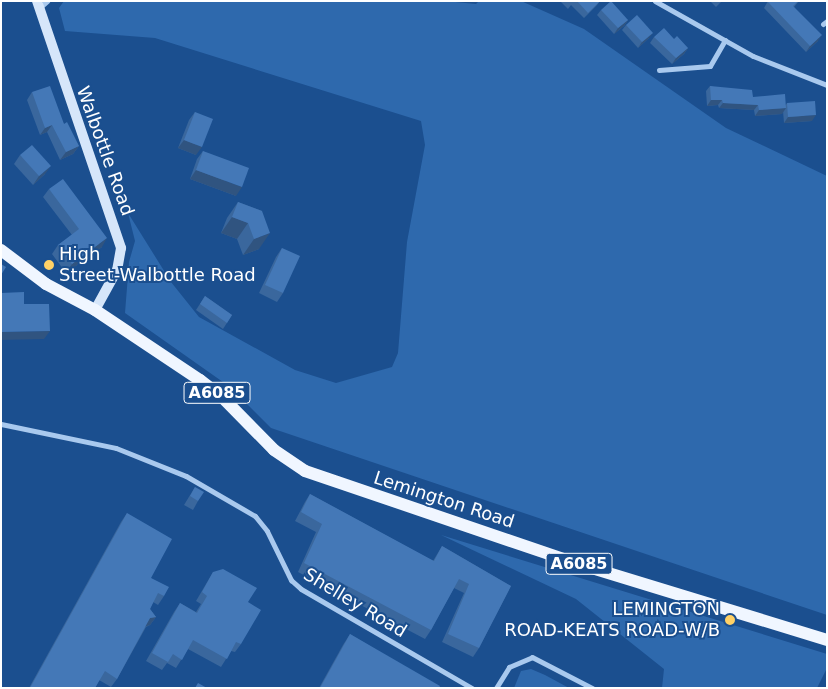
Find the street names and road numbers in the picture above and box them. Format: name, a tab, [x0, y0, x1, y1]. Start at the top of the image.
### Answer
street label: Walbottle Road	[72, 83, 138, 219]
road number: A6085	[183, 379, 251, 406]
street label: Lemington Road	[371, 467, 517, 533]
road number: A6085	[545, 550, 613, 578]
street label: Shelley Road	[299, 564, 411, 642]

